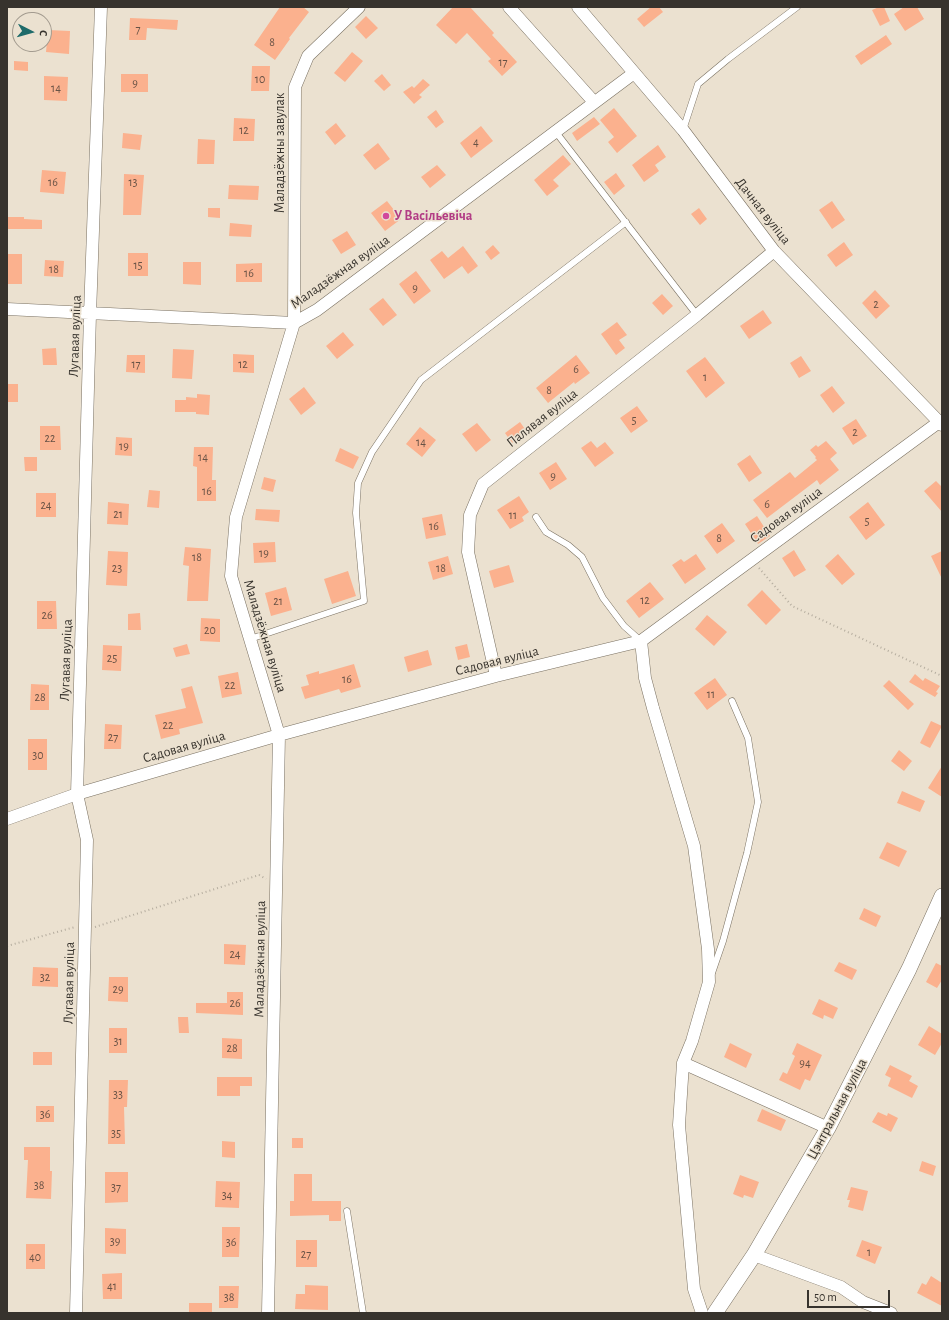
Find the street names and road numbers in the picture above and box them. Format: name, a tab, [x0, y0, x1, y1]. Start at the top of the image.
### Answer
street label: Маладзёжны завулак	[272, 93, 288, 213]
street label: Дачная вуліца	[732, 174, 794, 248]
street label: Маладзёжная вуліца	[287, 232, 393, 312]
street label: Лугавая вуліца	[65, 295, 85, 377]
street label: Палявая вуліца	[503, 385, 581, 451]
street label: Садовая вуліца	[747, 483, 825, 547]
street label: Маладзёжная вуліца	[240, 578, 290, 694]
street label: Лугавая вуліца	[56, 619, 76, 701]
street label: Садовая вуліца	[454, 643, 540, 679]
street label: Садовая вуліца	[141, 727, 227, 767]
street label: Маладзёжная вуліца	[251, 900, 269, 1018]
street label: Лугавая вуліца	[60, 942, 78, 1024]
street label: Цэнтральная вуліца	[803, 1056, 871, 1162]

